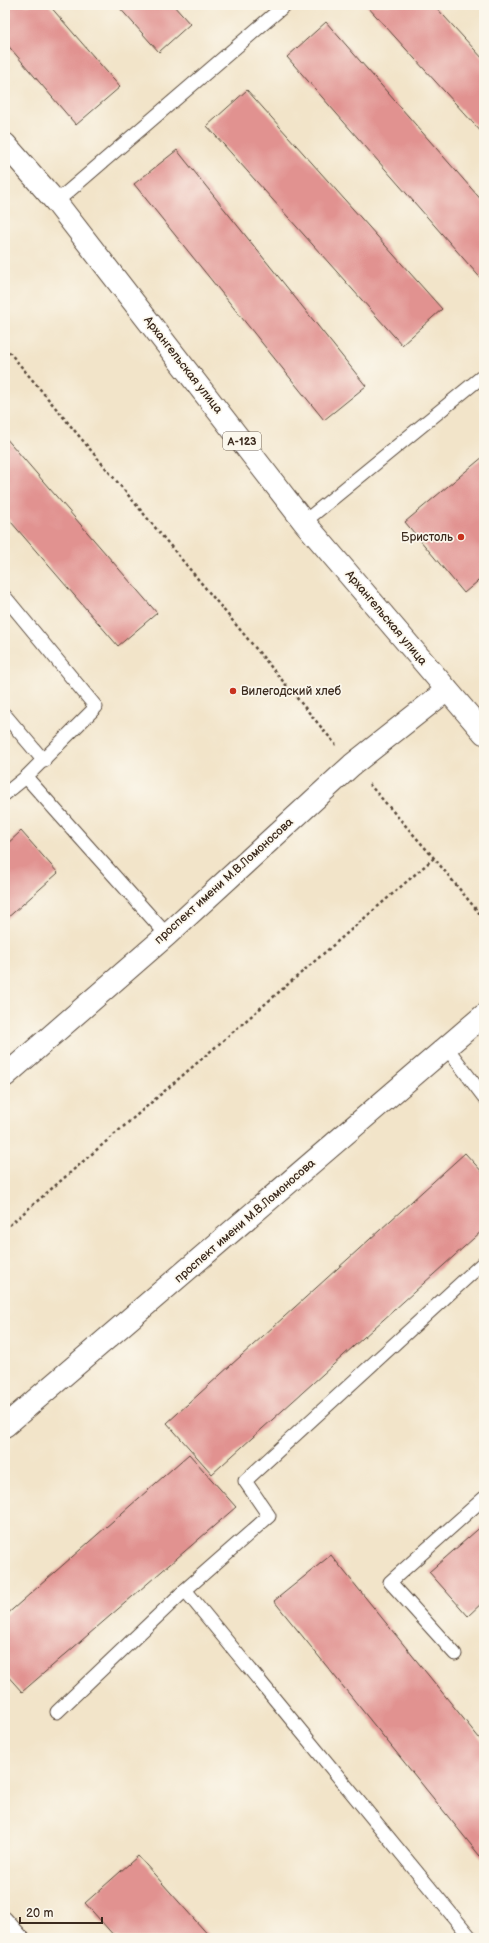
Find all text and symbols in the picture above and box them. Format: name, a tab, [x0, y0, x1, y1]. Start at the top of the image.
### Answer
street label: Архангельская улица	[140, 313, 226, 417]
road number: А-123	[223, 432, 261, 450]
place label: Бристоль	[401, 530, 453, 545]
marker: Бристоль	[456, 532, 466, 542]
street label: Архангельская улица	[341, 567, 430, 669]
place label: Вилегодский хлеб	[241, 684, 341, 699]
marker: Вилегодский хлеб	[228, 686, 238, 696]
street label: проспект имени М.В.Ломоносова	[151, 815, 297, 947]
street label: проспект имени М.В.Ломоносова	[172, 1156, 318, 1286]
scale bar	[20, 1899, 102, 1925]
text: 20 m	[26, 1906, 53, 1921]

